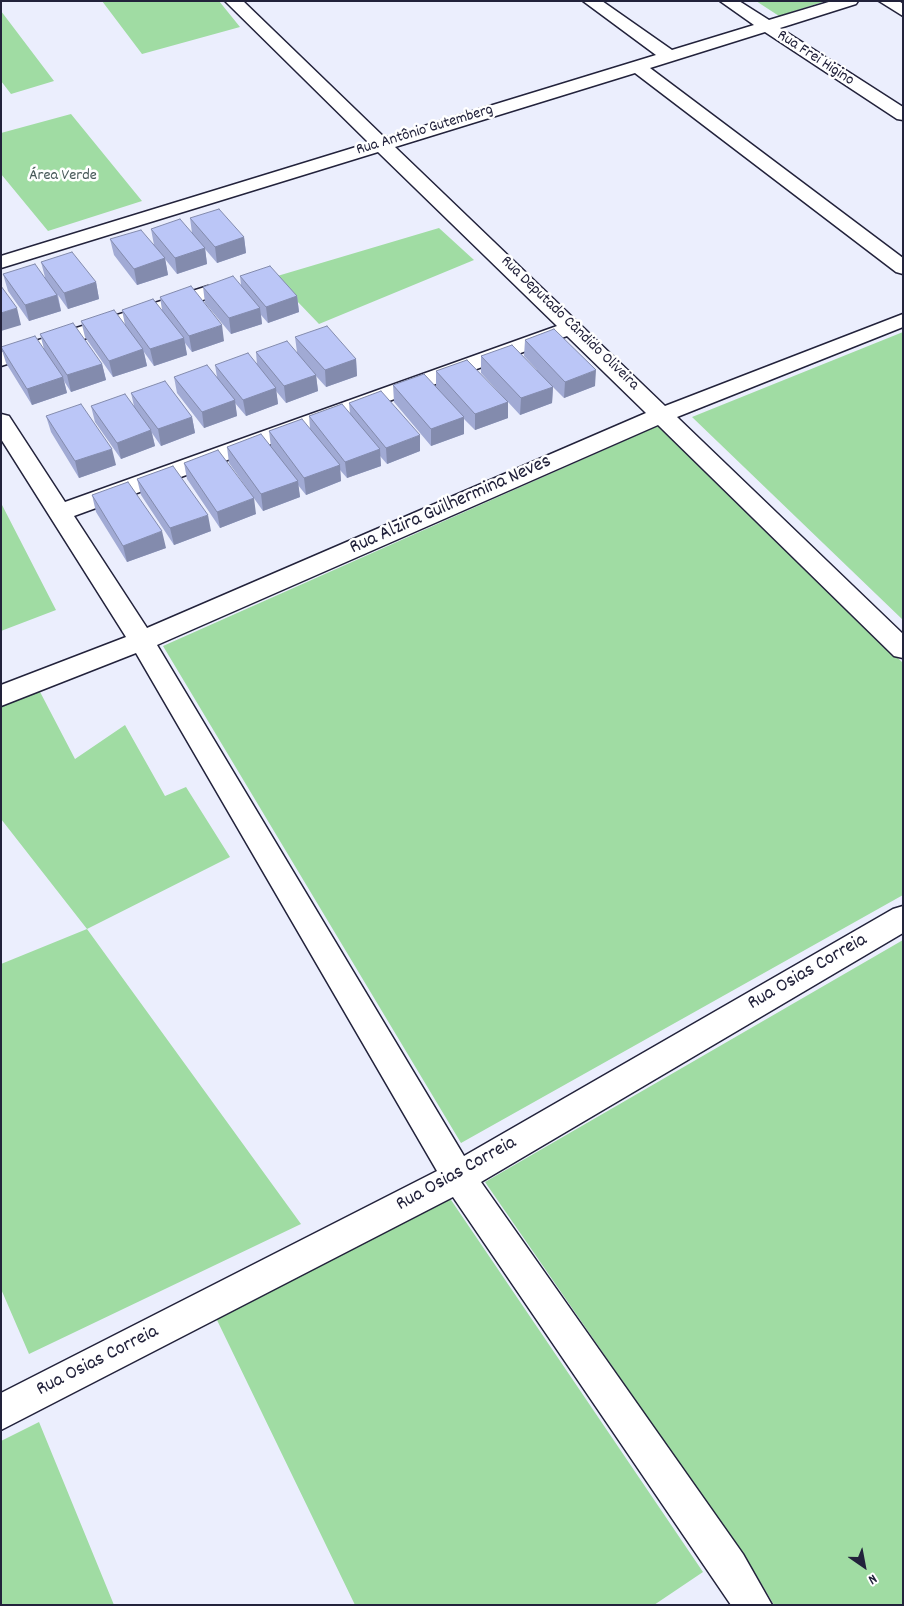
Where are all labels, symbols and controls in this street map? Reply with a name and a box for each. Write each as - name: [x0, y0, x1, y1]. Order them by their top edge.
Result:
- street label: Rua Frei Higino: [773, 27, 857, 91]
- street label: Rua Antônio Gutemberg: [354, 101, 496, 161]
- park label: Área Verde: [29, 167, 97, 187]
- street label: Rua Deputado Cândido Oliveira: [496, 253, 642, 395]
- street label: Rua Alzira Guilhermina Neves: [347, 451, 555, 561]
- street label: Rua Osias Correia: [744, 929, 872, 1017]
- street label: Rua Osias Correia: [393, 1132, 521, 1218]
- street label: Rua Osias Correia: [33, 1321, 163, 1403]
- north arrow: [839, 1541, 889, 1591]
- text: N: [864, 1568, 881, 1589]

